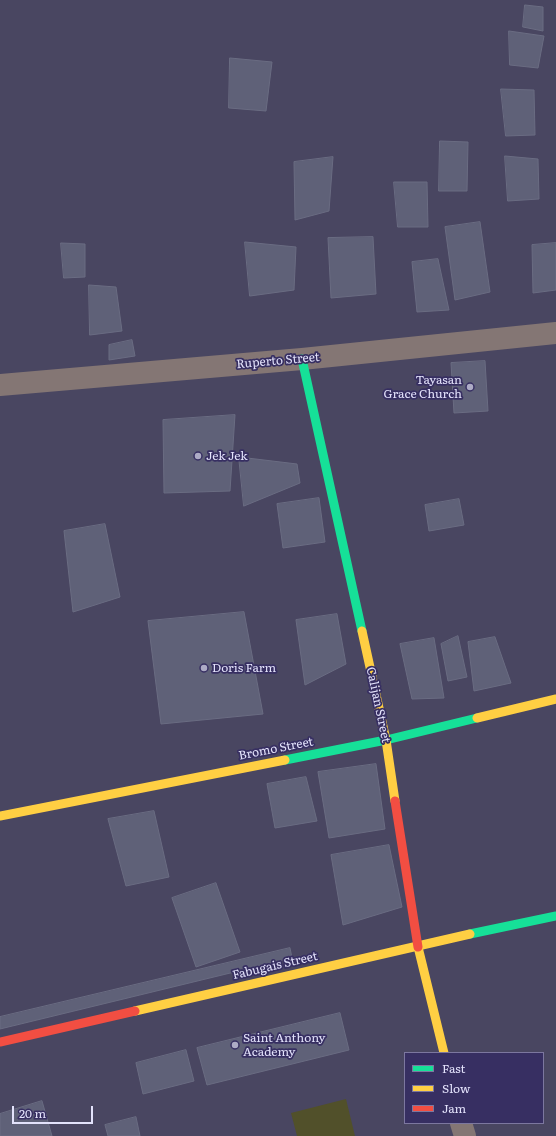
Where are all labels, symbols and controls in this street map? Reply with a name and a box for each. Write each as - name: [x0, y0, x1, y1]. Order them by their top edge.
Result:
- street label: Ruperto Street: [236, 350, 320, 372]
- place label: Tayasan Grace Church: [383, 373, 462, 401]
- marker: Tayasan Grace Church: [465, 382, 475, 392]
- place label: Jek Jek: [206, 449, 248, 463]
- marker: Jek Jek: [193, 451, 203, 461]
- place label: Doris Farm: [212, 661, 276, 675]
- marker: Doris Farm: [199, 663, 209, 673]
- street label: Calijan Street: [363, 666, 393, 744]
- street label: Bromo Street: [237, 735, 315, 763]
- street label: Fabugais Street: [231, 949, 319, 983]
- place label: Saint Anthony Academy: [243, 1031, 325, 1059]
- marker: Saint Anthony Academy: [230, 1040, 240, 1050]
- legend: [404, 1052, 544, 1124]
- text: Fast: [442, 1059, 465, 1077]
- text: Slow: [442, 1079, 470, 1097]
- scale bar: [14, 1098, 95, 1124]
- text: Jam: [442, 1099, 466, 1117]
- text: 20 m: [19, 1104, 46, 1122]

